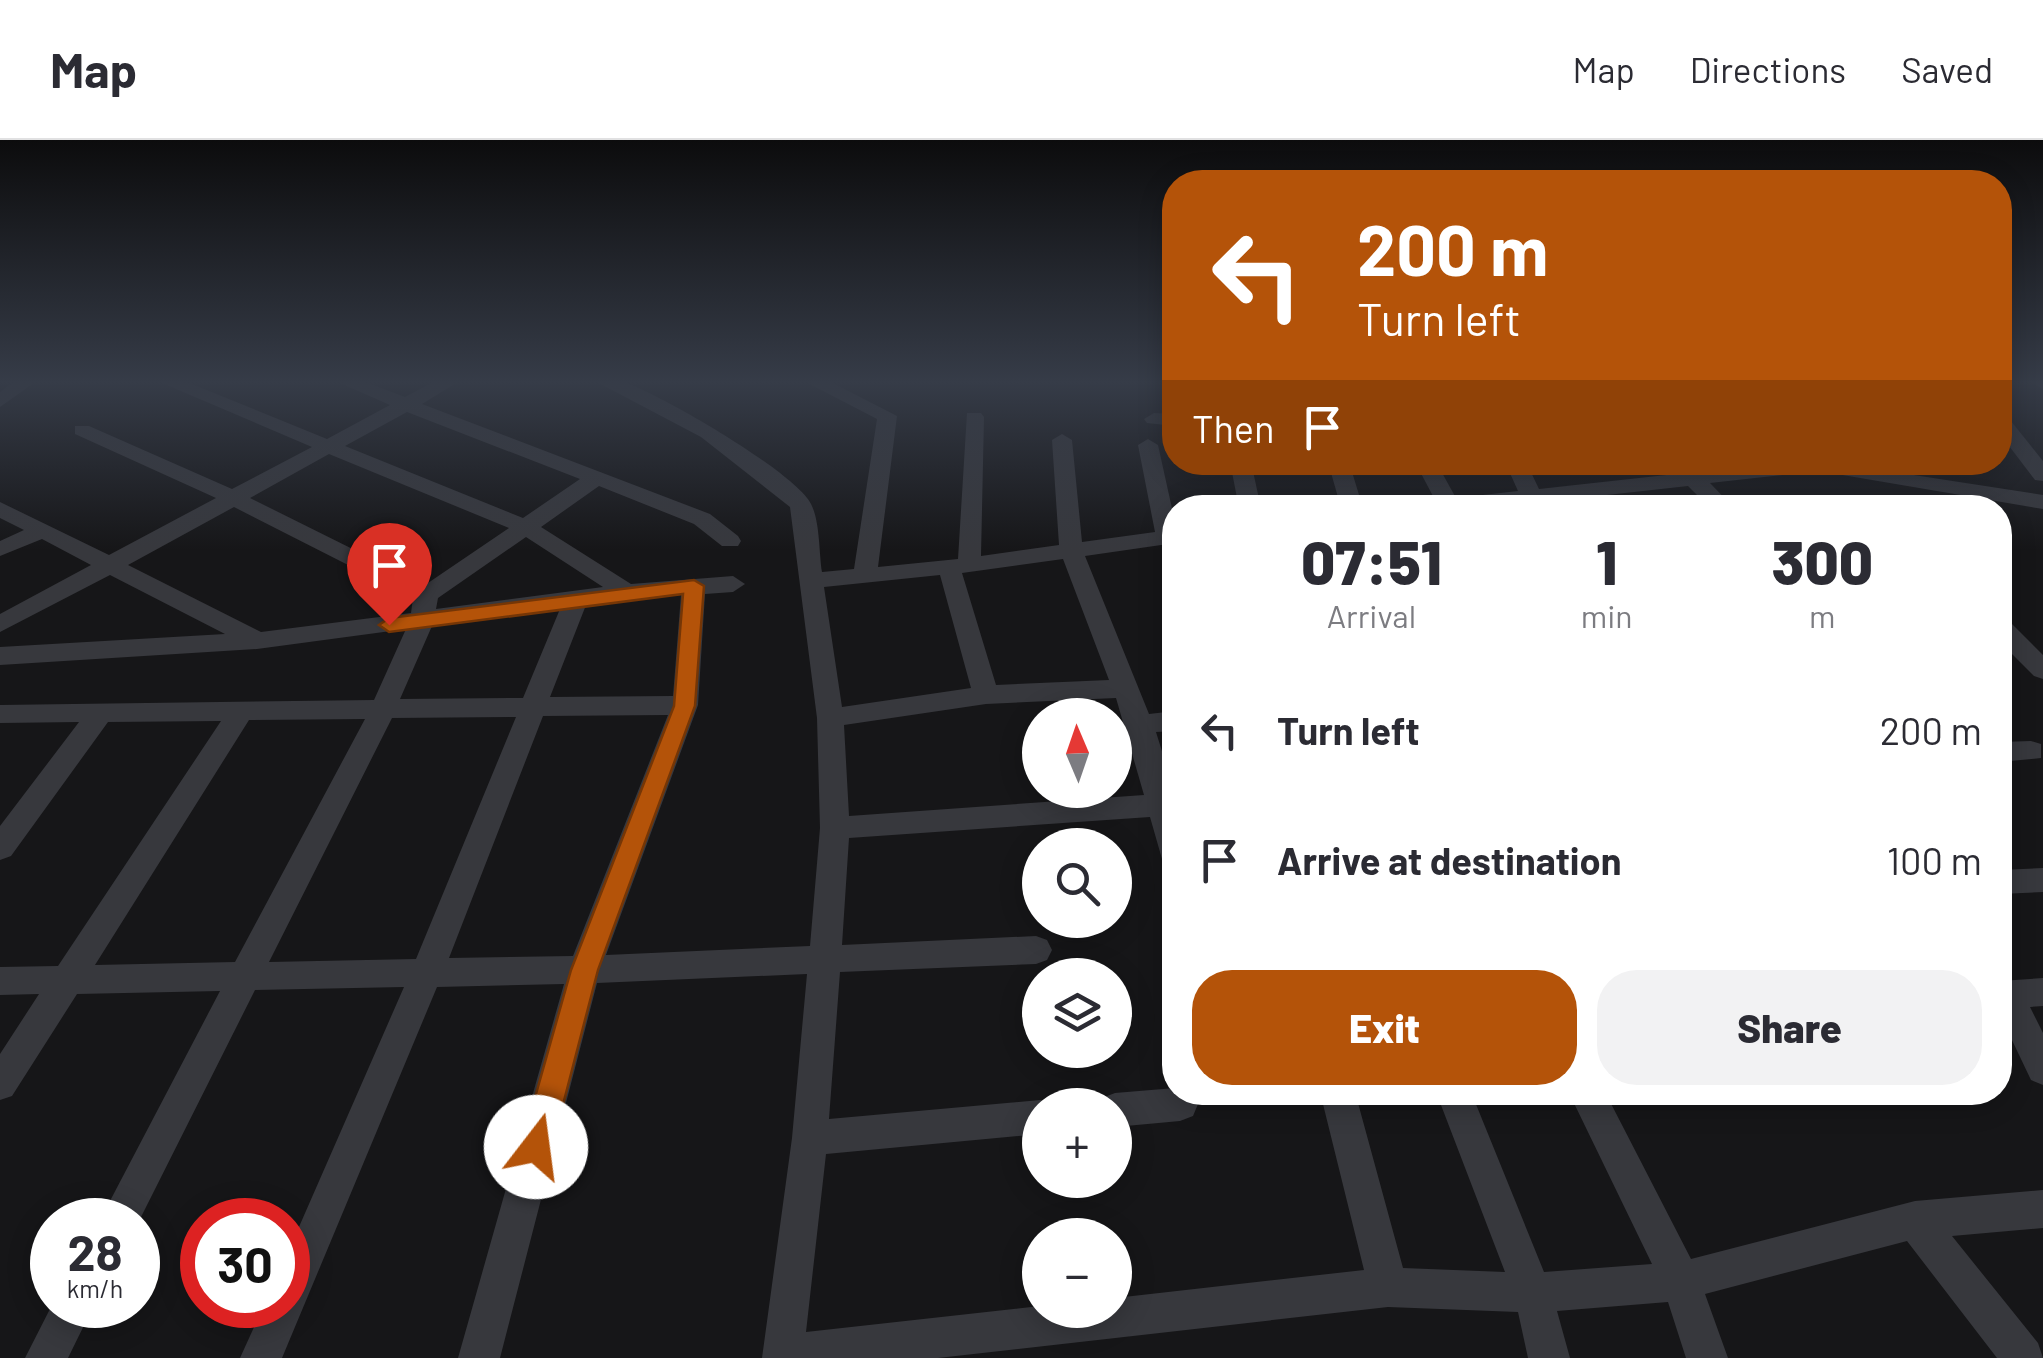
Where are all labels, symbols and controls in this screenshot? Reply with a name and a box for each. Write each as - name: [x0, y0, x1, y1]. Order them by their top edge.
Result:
- text: Map: [50, 40, 137, 98]
- text: Map: [1573, 48, 1635, 90]
- text: Directions: [1690, 48, 1846, 90]
- text: Saved: [1901, 48, 1993, 90]
- text: 200 m: [1357, 206, 1548, 290]
- icon: left: [1192, 210, 1322, 340]
- text: Turn left: [1357, 291, 1521, 345]
- icon: arrive: [1295, 400, 1350, 455]
- text: Then: [1192, 405, 1275, 451]
- pin: [347, 523, 432, 626]
- text: 07:51: [1301, 525, 1442, 597]
- text: 1: [1596, 525, 1617, 597]
- text: 300: [1772, 525, 1873, 597]
- icon: arrive: [362, 538, 417, 593]
- text: Arrival: [1327, 596, 1416, 634]
- text: min: [1581, 596, 1633, 634]
- text: m: [1809, 596, 1836, 634]
- north arrow: [1022, 698, 1132, 808]
- map controls: [1022, 698, 1132, 1328]
- icon: left: [1192, 703, 1247, 758]
- text: Turn left: [1277, 707, 1420, 753]
- text: 200 m: [1880, 707, 1982, 753]
- button: search: [1022, 828, 1132, 938]
- icon: arrive: [1192, 833, 1247, 888]
- text: Arrive at destination: [1277, 837, 1622, 883]
- text: 100 m: [1887, 837, 1982, 883]
- button: layers: [1022, 958, 1132, 1068]
- button: Exit: [1192, 970, 1577, 1085]
- button: Share: [1597, 970, 1982, 1085]
- button: +: [1022, 1088, 1132, 1198]
- position arrow: [484, 1095, 588, 1199]
- speed limit sign: 30: [180, 1198, 310, 1328]
- button: −: [1022, 1218, 1132, 1328]
- text: 28: [67, 1221, 123, 1281]
- text: km/h: [67, 1273, 123, 1303]

